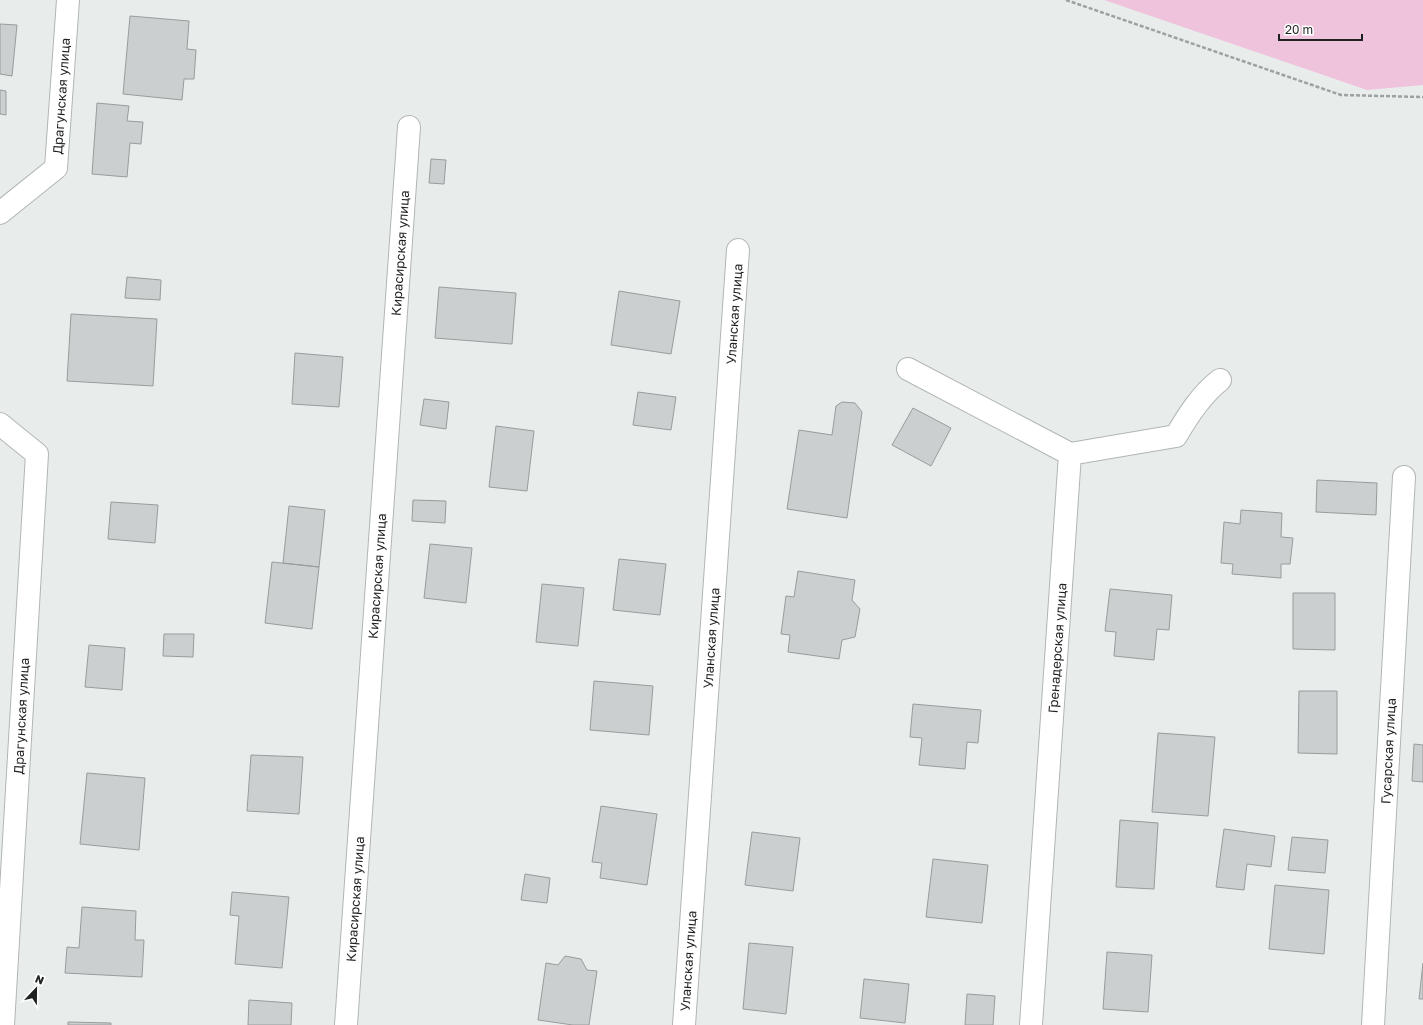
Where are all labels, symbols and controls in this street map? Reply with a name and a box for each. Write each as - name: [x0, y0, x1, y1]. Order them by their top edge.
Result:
- scale bar: [1279, 16, 1362, 42]
- text: 20 m: [1285, 22, 1313, 37]
- street label: Драгунская улица: [49, 37, 73, 155]
- street label: Кирасирская улица: [388, 190, 412, 316]
- street label: Уланская улица: [722, 263, 746, 365]
- street label: Кирасирская улица: [365, 513, 389, 639]
- street label: Гренадерская улица: [1044, 582, 1070, 714]
- street label: Уланская улица: [699, 587, 723, 689]
- street label: Драгунская улица: [10, 657, 32, 775]
- street label: Гусарская улица: [1377, 698, 1399, 804]
- street label: Кирасирская улица: [343, 836, 367, 962]
- street label: Уланская улица: [676, 910, 700, 1012]
- north arrow: [16, 969, 56, 1009]
- text: N: [34, 972, 46, 987]

